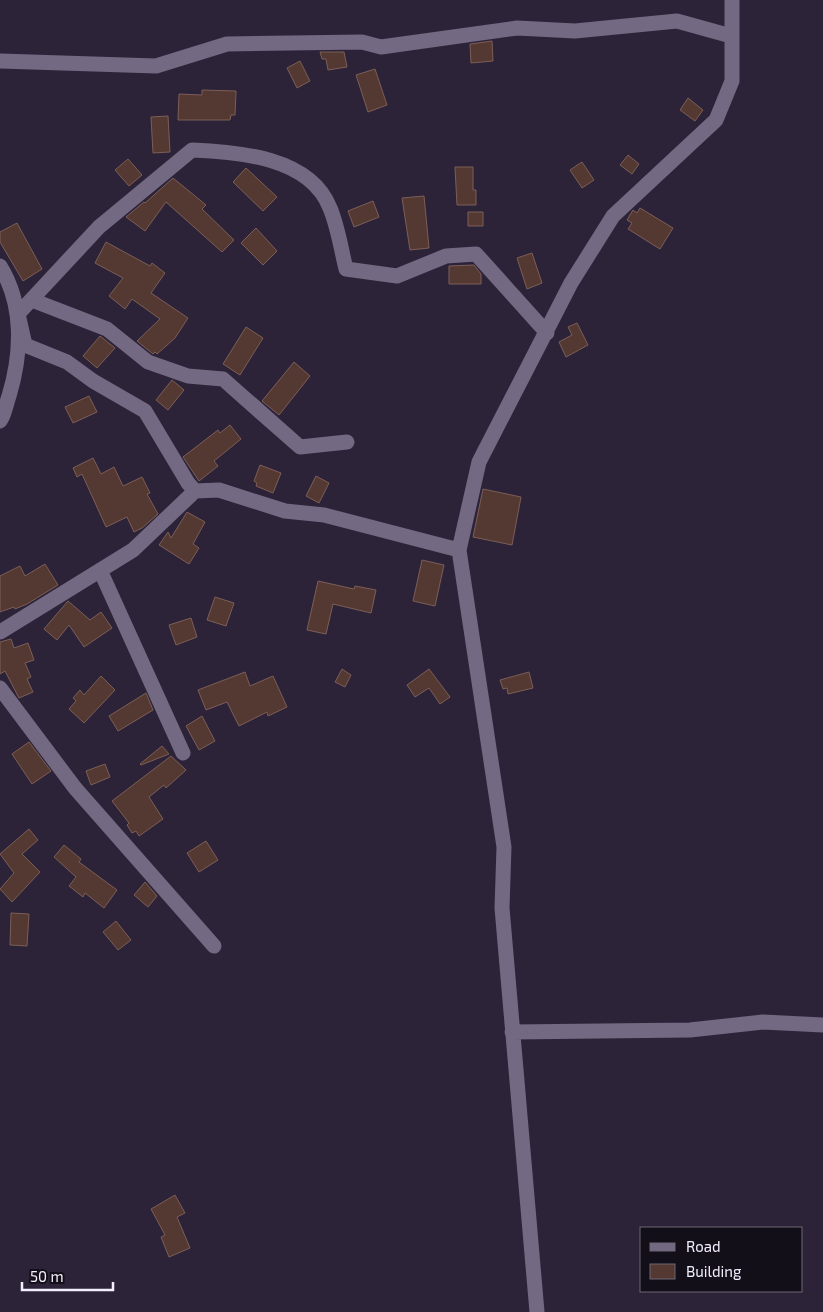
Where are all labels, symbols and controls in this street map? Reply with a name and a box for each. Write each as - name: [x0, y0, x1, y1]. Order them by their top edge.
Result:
- legend: [640, 1227, 803, 1292]
- text: Road: [686, 1237, 721, 1255]
- scale bar: [22, 1260, 114, 1292]
- text: Building: [686, 1262, 742, 1280]
- text: 50 m: [30, 1267, 64, 1285]

